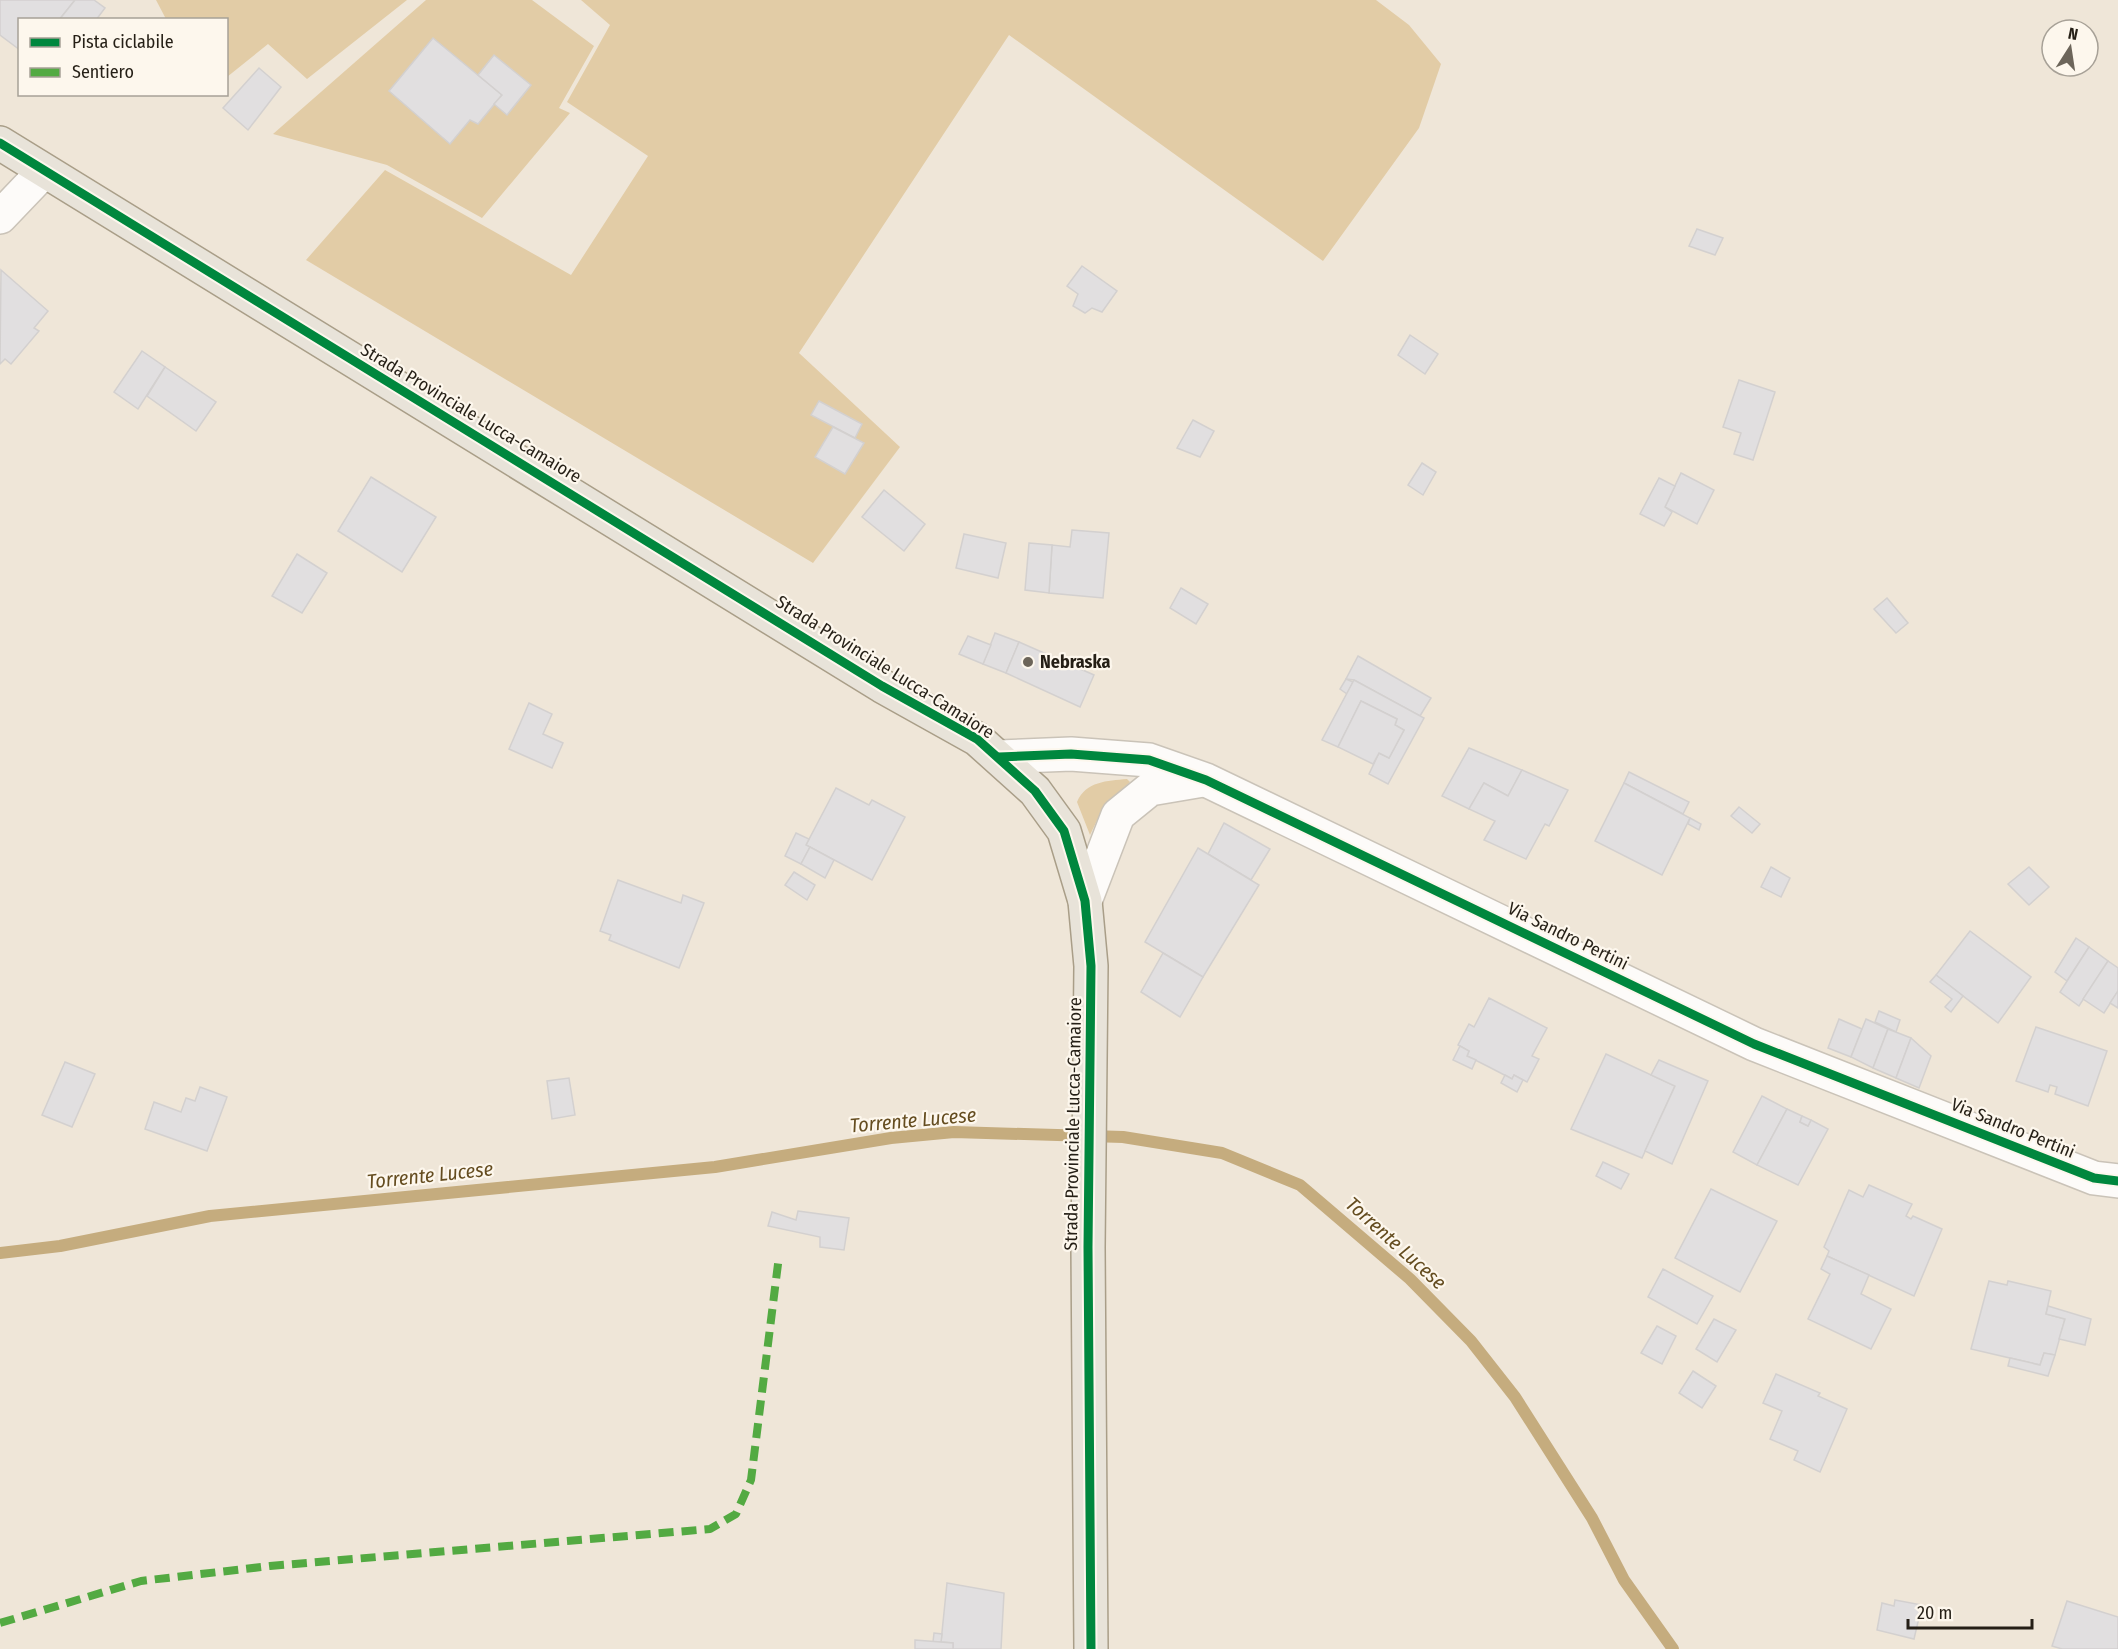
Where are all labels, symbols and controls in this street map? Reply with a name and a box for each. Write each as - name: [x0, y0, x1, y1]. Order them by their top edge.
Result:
- legend: [18, 18, 228, 96]
- north arrow: [2040, 18, 2100, 78]
- text: N: [2066, 24, 2080, 44]
- text: Pista ciclabile: [72, 31, 174, 53]
- text: Sentiero: [72, 61, 134, 83]
- street label: Strada Provinciale Lucca-Camaiore: [357, 338, 585, 488]
- street label: Strada Provinciale Lucca-Camaiore: [772, 591, 998, 744]
- place label: Nebraska: [1040, 651, 1110, 673]
- marker: Nebraska: [1021, 655, 1035, 669]
- street label: Via Sandro Pertini: [1504, 897, 1632, 975]
- street label: Strada Provinciale Lucca-Camaiore: [1060, 997, 1086, 1251]
- street label: Via Sandro Pertini: [1948, 1093, 2078, 1163]
- water label: Torrente Lucese: [849, 1102, 978, 1137]
- water label: Torrente Lucese: [366, 1156, 495, 1194]
- water label: Torrente Lucese: [1341, 1192, 1451, 1295]
- scale bar: [1908, 1592, 2032, 1630]
- text: 20 m: [1917, 1602, 1952, 1624]

